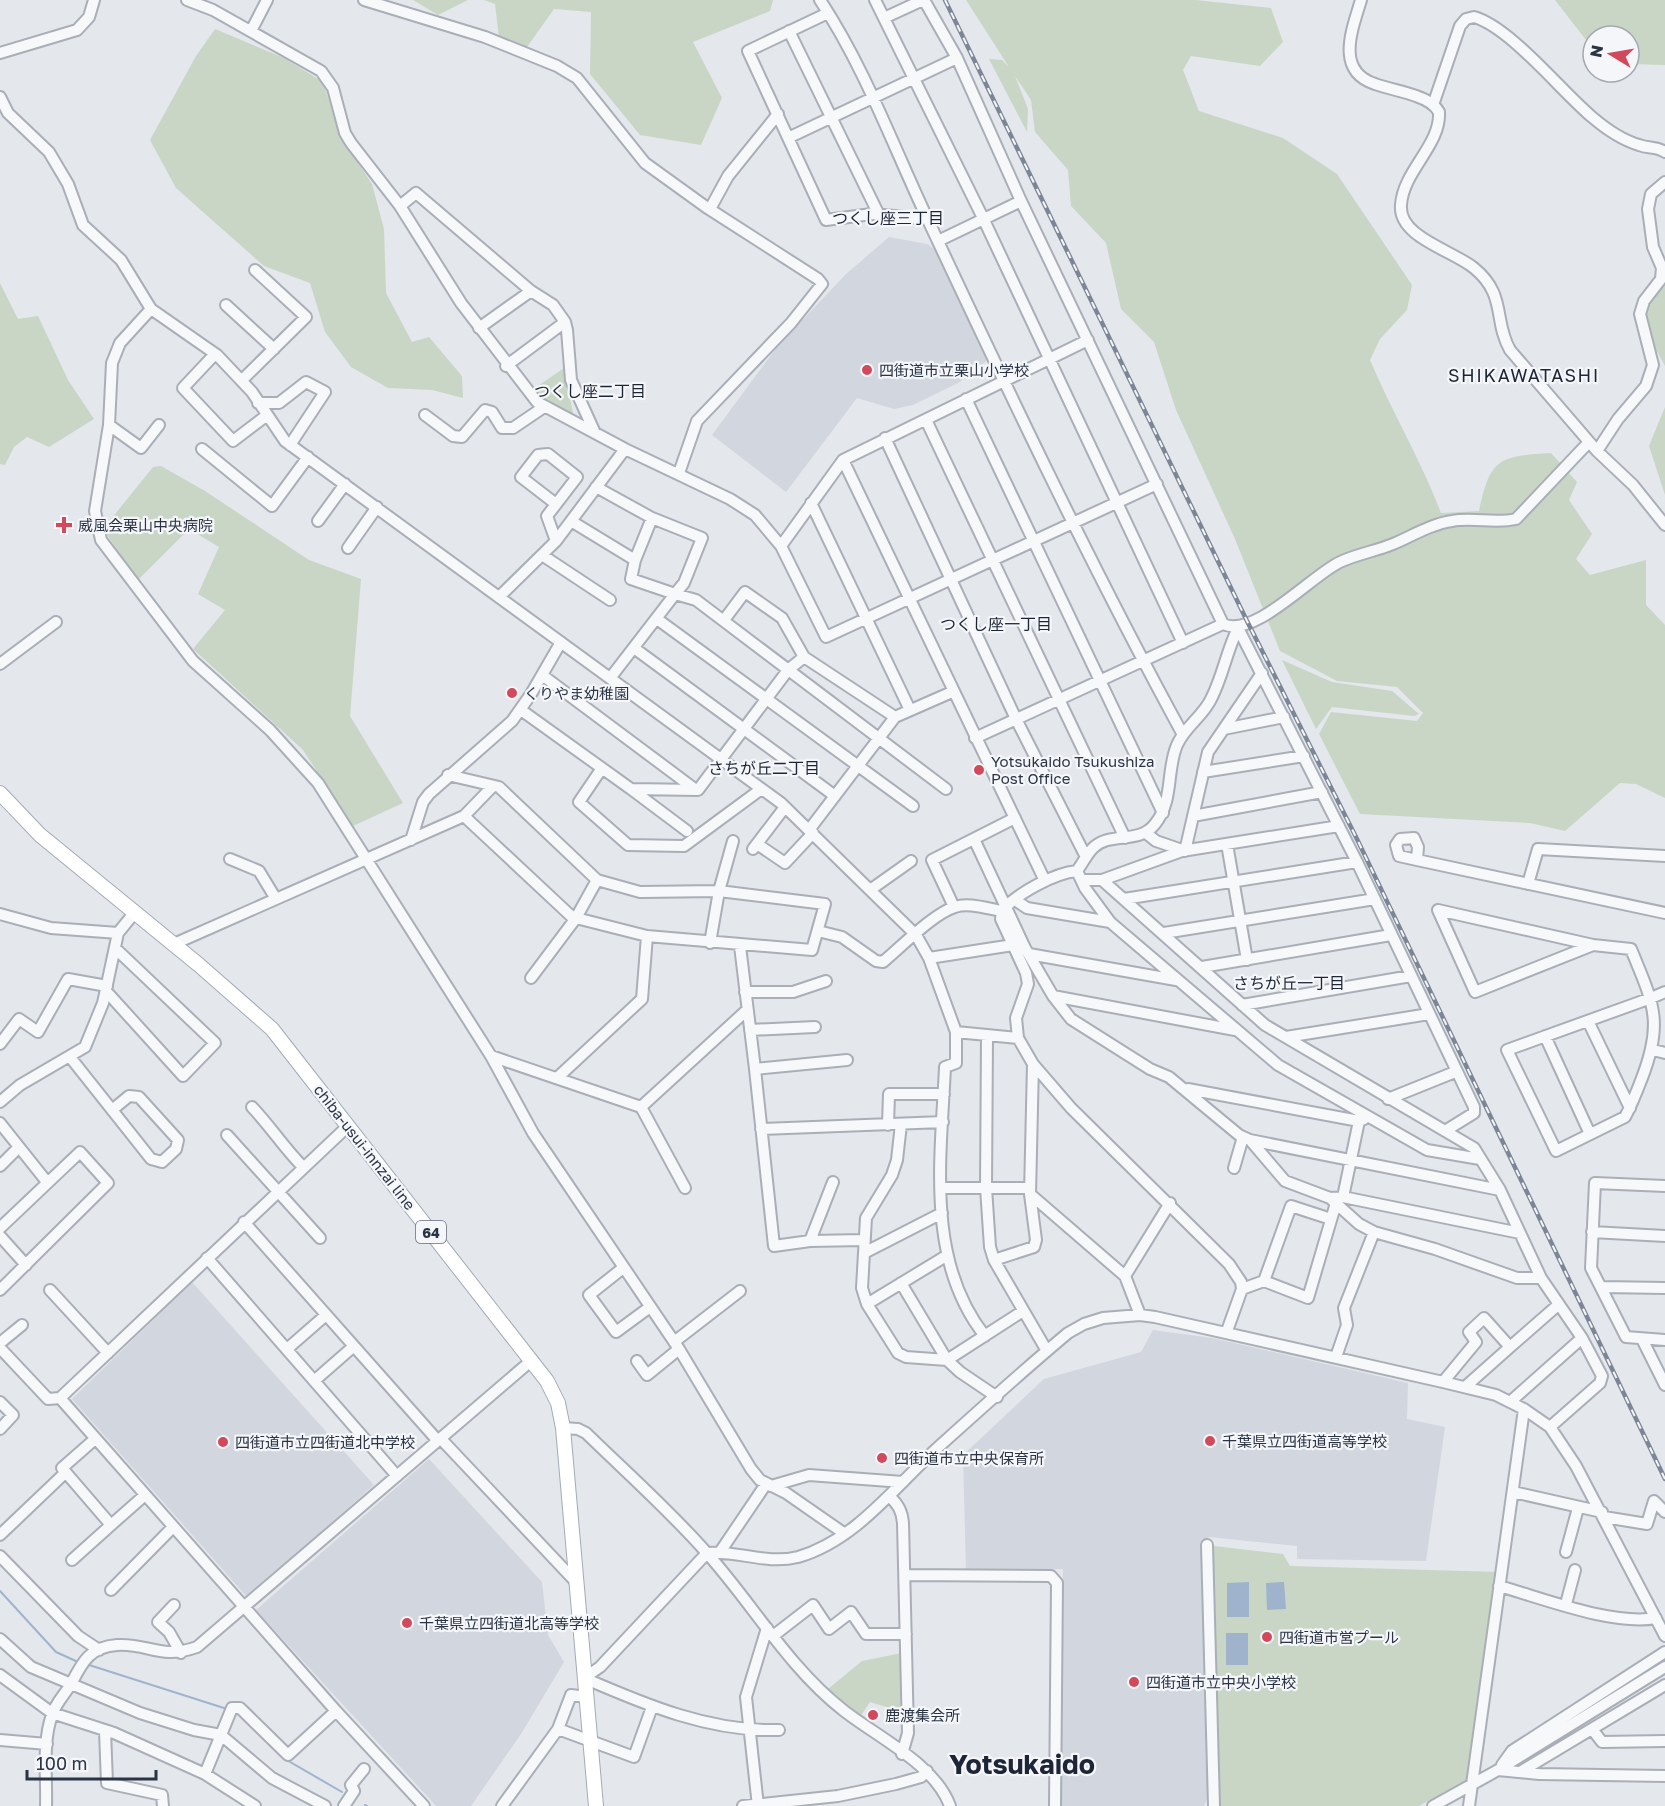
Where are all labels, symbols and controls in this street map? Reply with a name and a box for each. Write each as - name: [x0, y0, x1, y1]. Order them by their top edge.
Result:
- north arrow: [1581, 24, 1641, 84]
- text: N: [1585, 43, 1607, 59]
- district label: つくし座三丁目: [832, 208, 944, 228]
- place label: 四街道市立栗山小学校: [879, 361, 1029, 379]
- marker: 四街道市立栗山小学校: [860, 363, 874, 377]
- district label: SHIKAWATASHI: [1448, 364, 1600, 386]
- district label: つくし座二丁目: [534, 381, 646, 401]
- marker: 威風会栗山中央病院: [55, 516, 73, 534]
- place label: 威風会栗山中央病院: [78, 516, 213, 534]
- district label: つくし座一丁目: [940, 614, 1052, 634]
- place label: くりやま幼稚園: [524, 684, 629, 702]
- marker: くりやま幼稚園: [505, 686, 519, 700]
- place label: Yotsukaido Tsukushiza Post Office: [991, 752, 1155, 787]
- district label: さちが丘二丁目: [708, 758, 820, 778]
- marker: Yotsukaido Tsukushiza Post Office: [972, 763, 986, 777]
- district label: さちが丘一丁目: [1233, 973, 1345, 993]
- street label: chiba-usui-innzai line: [311, 1081, 420, 1213]
- road number: 64: [416, 1221, 446, 1243]
- place label: 千葉県立四街道高等学校: [1222, 1432, 1387, 1450]
- place label: 四街道市立四街道北中学校: [235, 1433, 415, 1451]
- marker: 千葉県立四街道高等学校: [1203, 1434, 1217, 1448]
- marker: 四街道市立四街道北中学校: [216, 1435, 230, 1449]
- place label: 四街道市立中央保育所: [894, 1449, 1044, 1467]
- marker: 四街道市立中央保育所: [875, 1451, 889, 1465]
- place label: 千葉県立四街道北高等学校: [419, 1614, 599, 1632]
- marker: 千葉県立四街道北高等学校: [400, 1616, 414, 1630]
- place label: 四街道市営プール: [1279, 1628, 1399, 1646]
- marker: 四街道市営プール: [1260, 1630, 1274, 1644]
- place label: 四街道市立中央小学校: [1146, 1673, 1296, 1691]
- marker: 四街道市立中央小学校: [1127, 1675, 1141, 1689]
- place label: 鹿渡集会所: [885, 1706, 960, 1724]
- marker: 鹿渡集会所: [866, 1708, 880, 1722]
- scale bar: [27, 1743, 156, 1781]
- district label: Yotsukaido: [949, 1748, 1095, 1780]
- text: 100 m: [36, 1752, 87, 1774]

